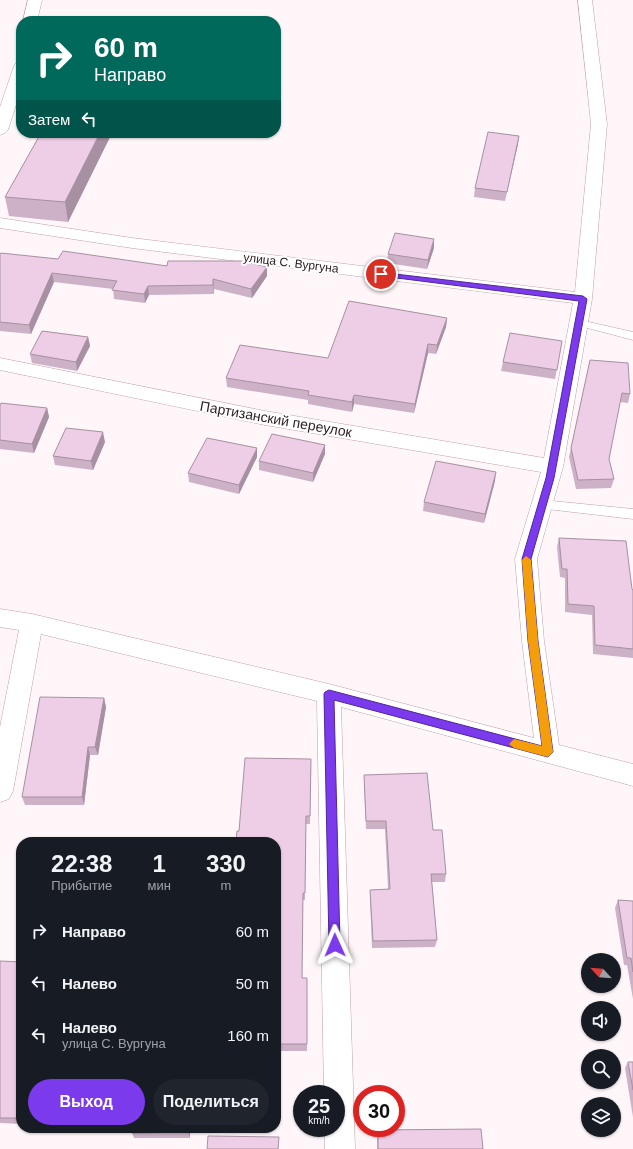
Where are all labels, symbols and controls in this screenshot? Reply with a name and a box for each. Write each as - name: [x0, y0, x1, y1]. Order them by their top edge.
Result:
- icon: right: [28, 32, 80, 84]
- text: 60 m: [94, 32, 158, 63]
- text: Направо: [94, 65, 166, 85]
- icon: left: [78, 108, 100, 130]
- text: Затем: [28, 111, 70, 128]
- street label: улица С. Вургуна: [243, 250, 340, 276]
- pin: [364, 257, 398, 291]
- icon: arrive: [370, 263, 392, 285]
- street label: Партизанский переулок: [199, 398, 354, 440]
- text: 22:38: [51, 850, 112, 877]
- text: 1: [152, 850, 166, 877]
- text: 330: [206, 850, 246, 877]
- text: Прибытие: [51, 878, 112, 893]
- text: мин: [147, 878, 171, 893]
- text: m: [220, 878, 231, 893]
- icon: right: [28, 920, 50, 942]
- text: Направо: [62, 923, 126, 940]
- text: 60 m: [236, 923, 269, 940]
- position arrow: [314, 924, 356, 966]
- north arrow: [581, 953, 621, 993]
- map controls: [581, 953, 621, 1137]
- icon: left: [28, 972, 50, 994]
- text: Налево: [62, 975, 117, 992]
- text: 50 m: [236, 975, 269, 992]
- button: sound: [581, 1001, 621, 1041]
- text: Налево: [62, 1019, 117, 1036]
- icon: left: [28, 1024, 50, 1046]
- text: 160 m: [227, 1027, 269, 1044]
- text: улица С. Вургуна: [62, 1036, 166, 1051]
- button: search: [581, 1049, 621, 1089]
- button: Выход: [28, 1079, 145, 1125]
- button: Поделиться: [153, 1079, 269, 1125]
- speed limit sign: 30: [353, 1085, 405, 1137]
- text: 25: [308, 1095, 330, 1117]
- button: layers: [581, 1097, 621, 1137]
- text: km/h: [308, 1115, 330, 1126]

